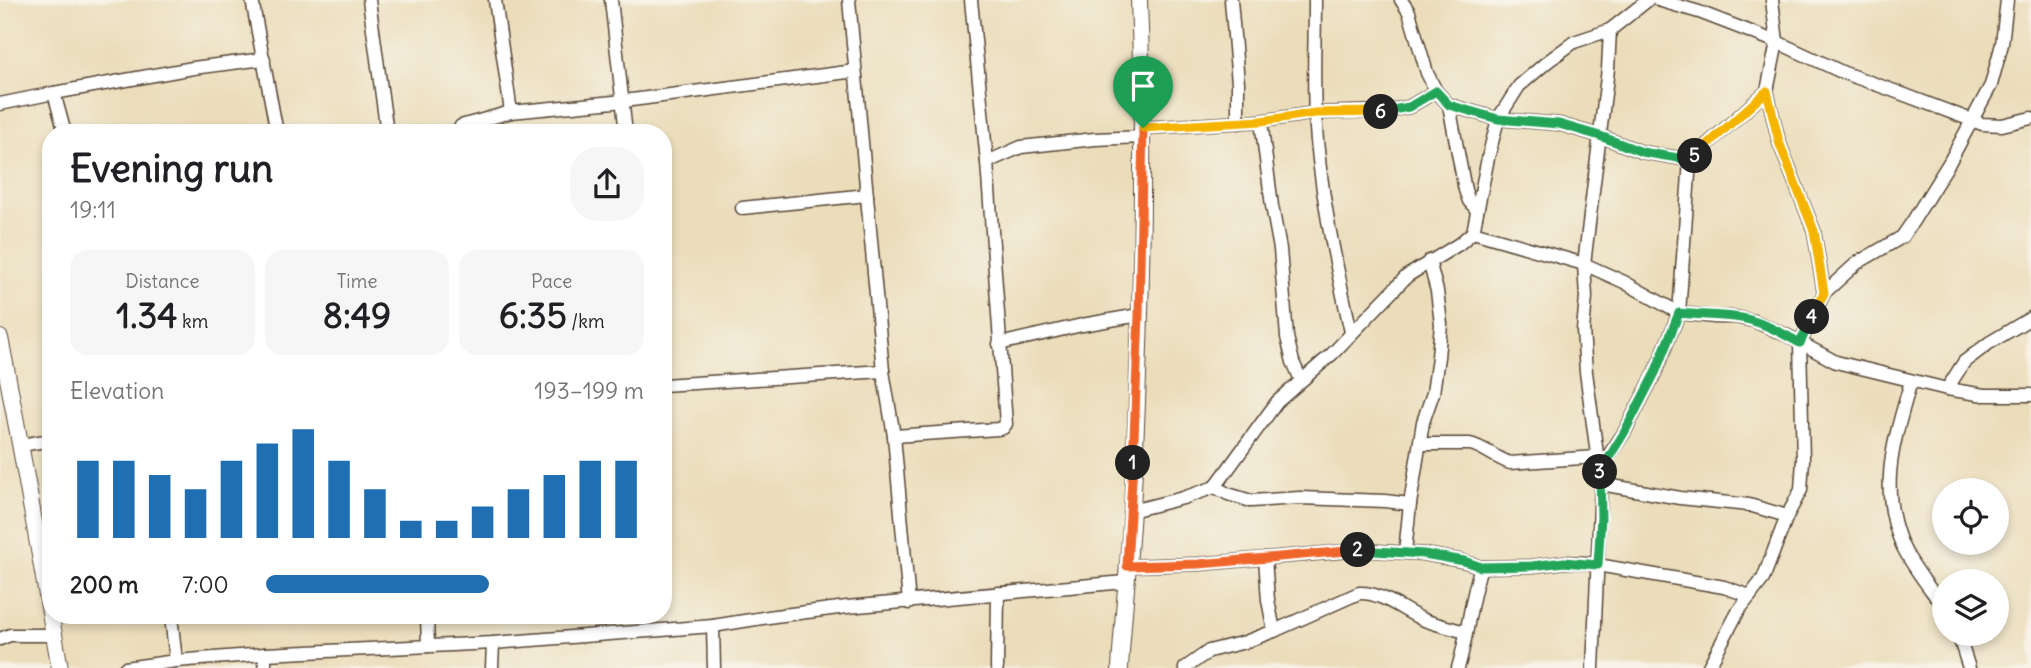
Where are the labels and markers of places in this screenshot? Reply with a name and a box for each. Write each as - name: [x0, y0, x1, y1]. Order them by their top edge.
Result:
- pin: [1113, 56, 1173, 128]
- pin: 6: [1364, 94, 1398, 130]
- pin: 5: [1678, 138, 1712, 174]
- pin: 4: [1794, 300, 1829, 334]
- pin: 1: [1116, 446, 1150, 480]
- pin: 3: [1582, 454, 1618, 490]
- pin: 2: [1340, 532, 1376, 568]

